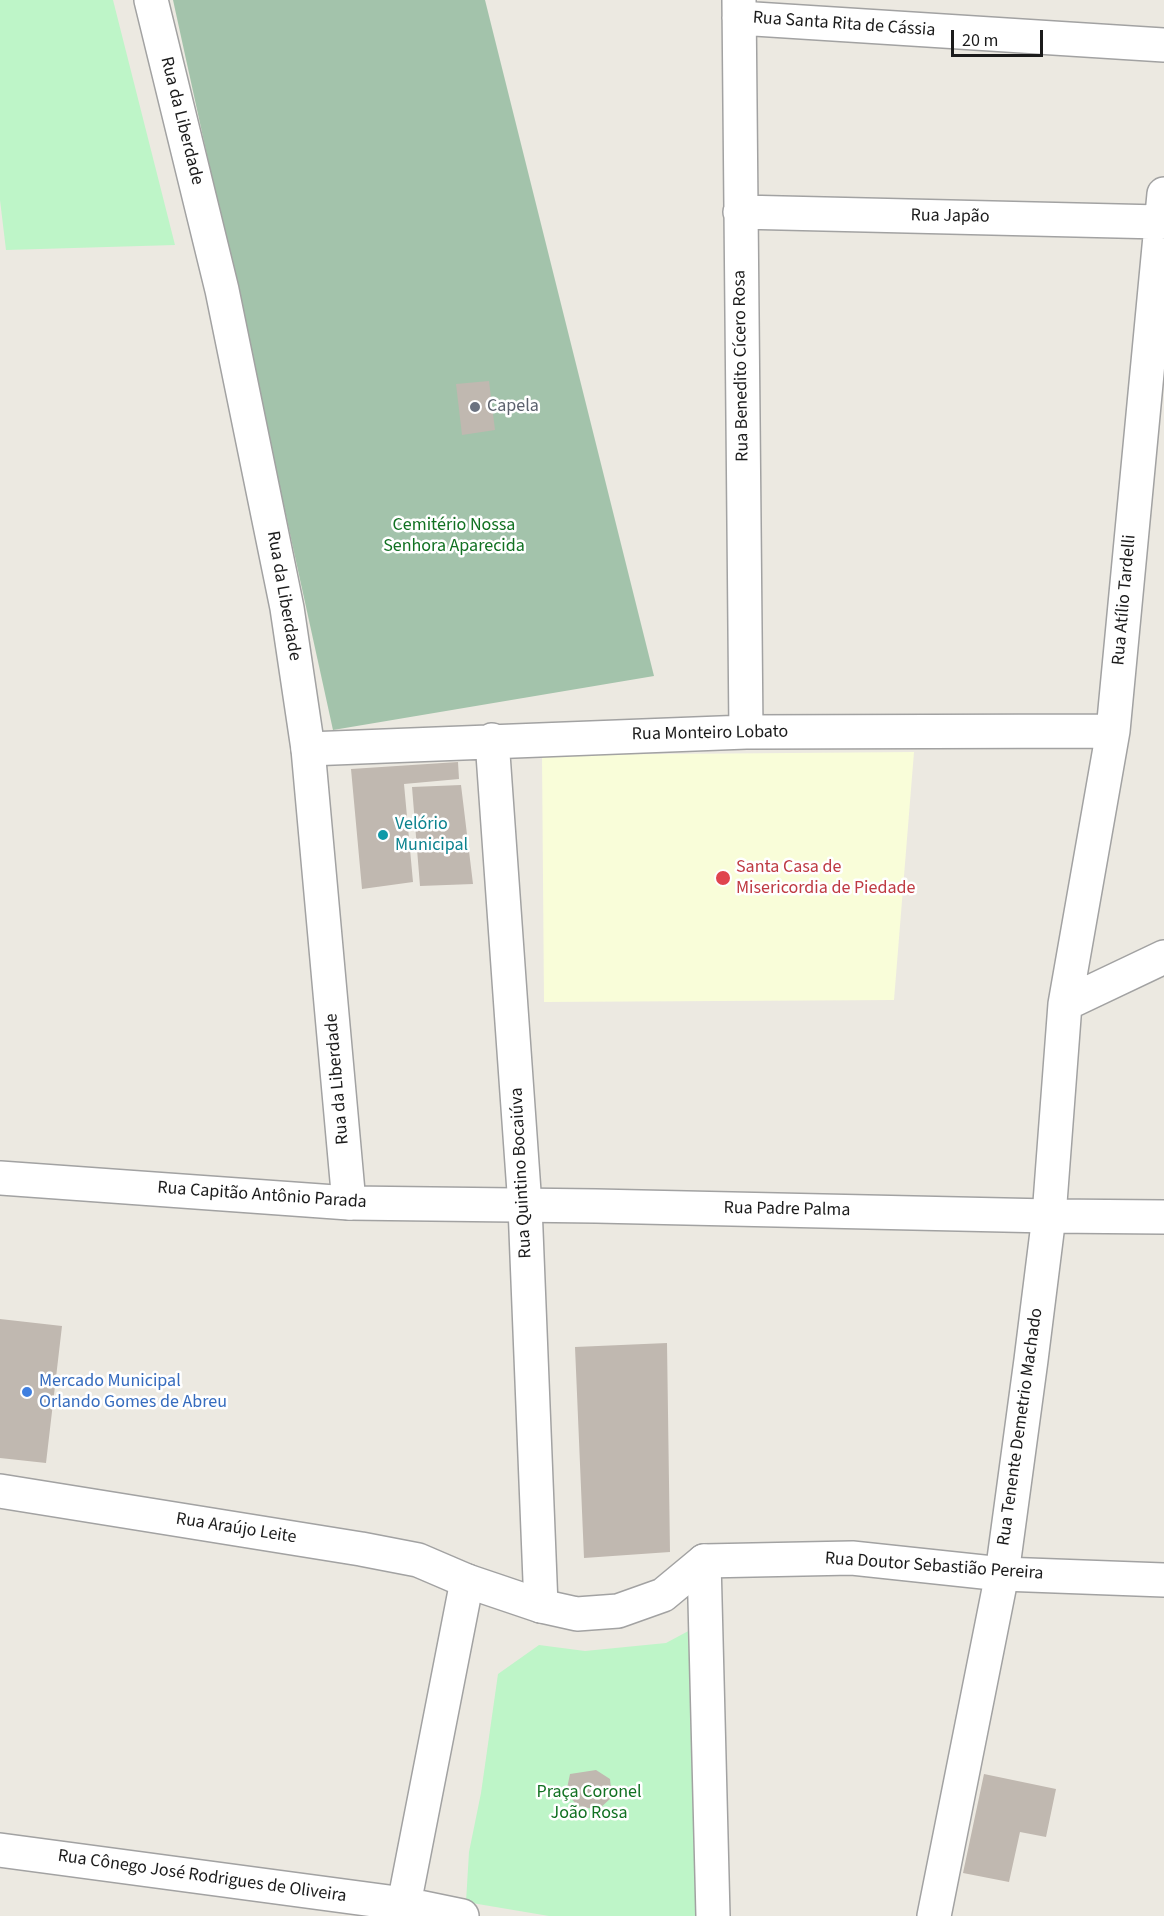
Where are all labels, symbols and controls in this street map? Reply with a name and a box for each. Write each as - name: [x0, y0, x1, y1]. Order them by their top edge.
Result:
- street label: Rua Santa Rita de Cássia: [752, 8, 936, 42]
- scale bar: [954, 18, 1046, 56]
- text: 20 m: [962, 28, 998, 53]
- street label: Rua da Liberdade: [155, 55, 207, 187]
- street label: Rua Japão: [910, 206, 990, 228]
- street label: Rua Benedito Cícero Rosa: [730, 270, 754, 462]
- place label: Capela: [487, 396, 539, 418]
- marker: Capela: [468, 400, 482, 414]
- park label: Cemitério Nossa Senhora Aparecida: [383, 515, 525, 558]
- street label: Rua da Liberdade: [261, 529, 305, 663]
- street label: Rua Atílio Tardelli: [1109, 534, 1141, 666]
- street label: Rua Monteiro Lobato: [632, 722, 788, 746]
- place label: Velório Municipal: [395, 814, 468, 856]
- marker: Velório Municipal: [376, 828, 390, 842]
- place label: Santa Casa de Misericordia de Piedade: [736, 857, 915, 900]
- marker: Santa Casa de Misericordia de Piedade: [714, 869, 732, 887]
- street label: Rua da Liberdade: [322, 1013, 354, 1145]
- street label: Rua Quintino Bocaiúva: [507, 1087, 537, 1259]
- street label: Rua Capitão Antônio Parada: [157, 1178, 367, 1214]
- street label: Rua Padre Palma: [723, 1198, 851, 1222]
- street label: Rua Tenente Demetrio Machado: [994, 1307, 1048, 1547]
- place label: Mercado Municipal Orlando Gomes de Abreu: [39, 1371, 227, 1414]
- marker: Mercado Municipal Orlando Gomes de Abreu: [20, 1385, 34, 1399]
- street label: Rua Araújo Leite: [174, 1509, 298, 1549]
- street label: Rua Doutor Sebastião Pereira: [824, 1549, 1044, 1585]
- park label: Praça Coronel João Rosa: [537, 1782, 641, 1824]
- street label: Rua Cônego José Rodrigues de Oliveira: [56, 1846, 348, 1908]

